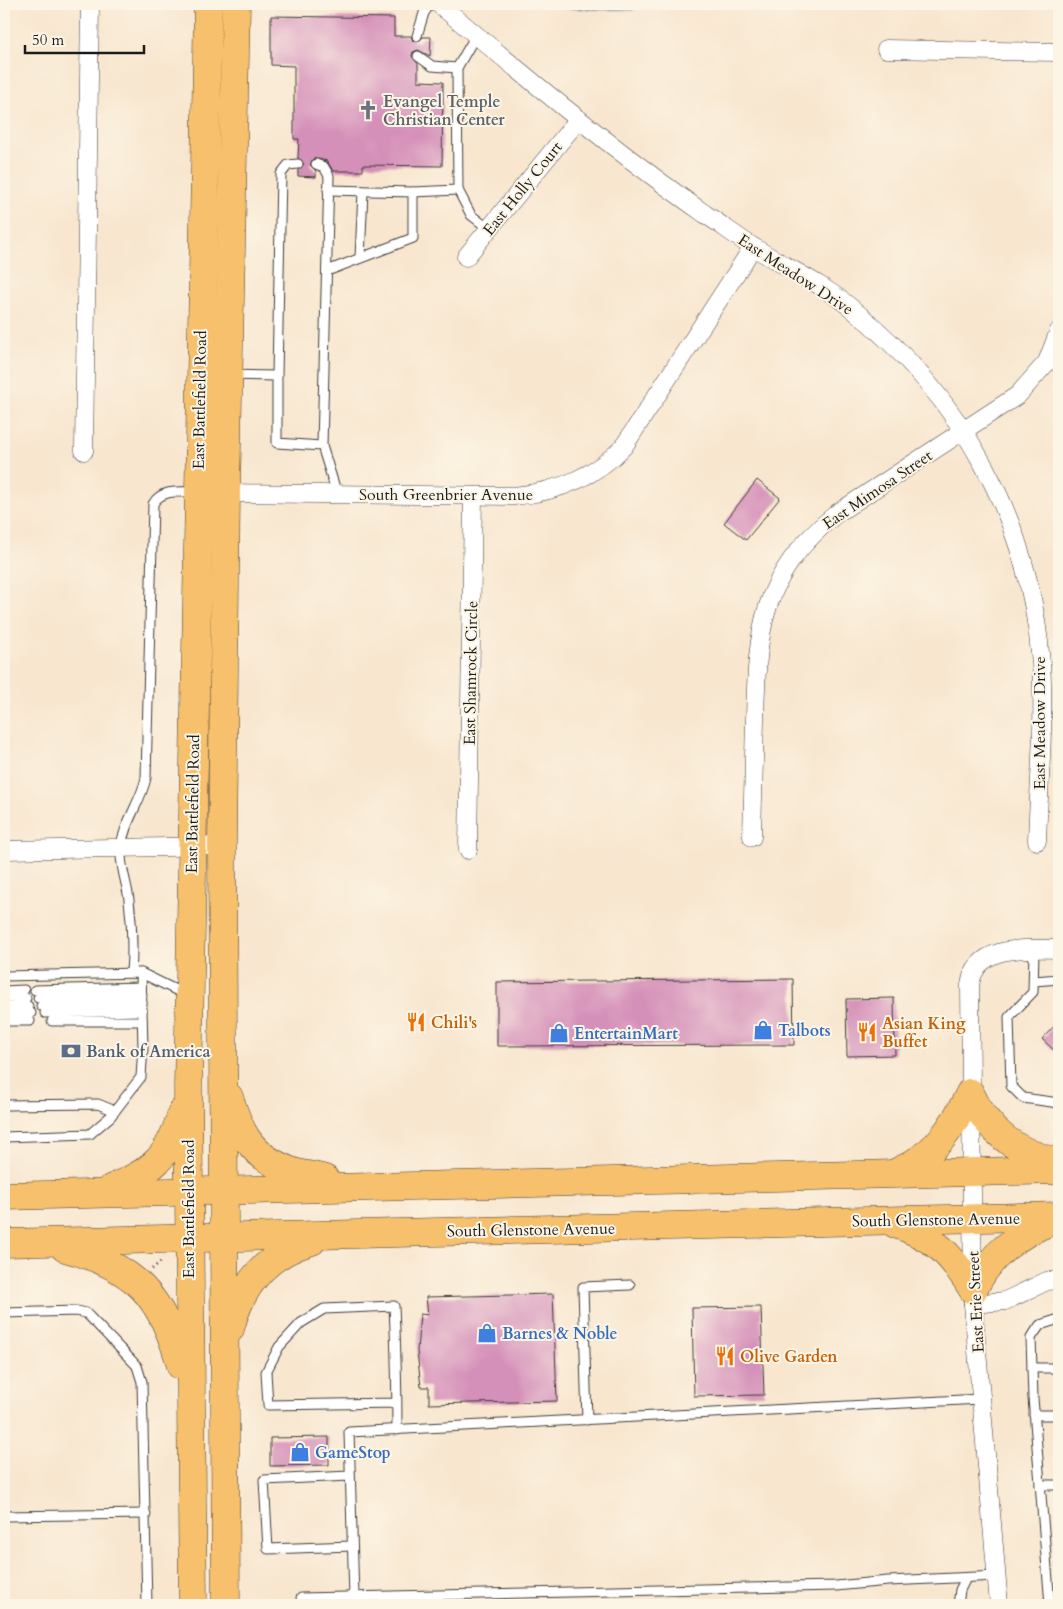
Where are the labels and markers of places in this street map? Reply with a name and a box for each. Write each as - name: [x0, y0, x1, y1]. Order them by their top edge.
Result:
- place label: Evangel Temple Christian Center: [383, 91, 505, 131]
- church icon: Evangel Temple Christian Center: [357, 99, 379, 121]
- restaurant icon: Chili's: [405, 1011, 427, 1033]
- place label: Chili's: [431, 1012, 477, 1034]
- place label: Asian King Buffet: [882, 1013, 966, 1053]
- shop icon: Talbots: [752, 1019, 774, 1041]
- place label: Talbots: [778, 1020, 831, 1042]
- restaurant icon: Asian King Buffet: [856, 1021, 878, 1043]
- shop icon: EntertainMart: [548, 1022, 570, 1044]
- place label: EntertainMart: [574, 1023, 678, 1045]
- bank icon: Bank of America: [60, 1040, 82, 1062]
- place label: Bank of America: [86, 1041, 210, 1063]
- shop icon: Barnes & Noble: [476, 1322, 498, 1344]
- place label: Barnes & Noble: [502, 1323, 618, 1345]
- restaurant icon: Olive Garden: [714, 1345, 736, 1367]
- place label: Olive Garden: [740, 1346, 838, 1368]
- shop icon: GameStop: [289, 1441, 311, 1463]
- place label: GameStop: [315, 1442, 391, 1464]

